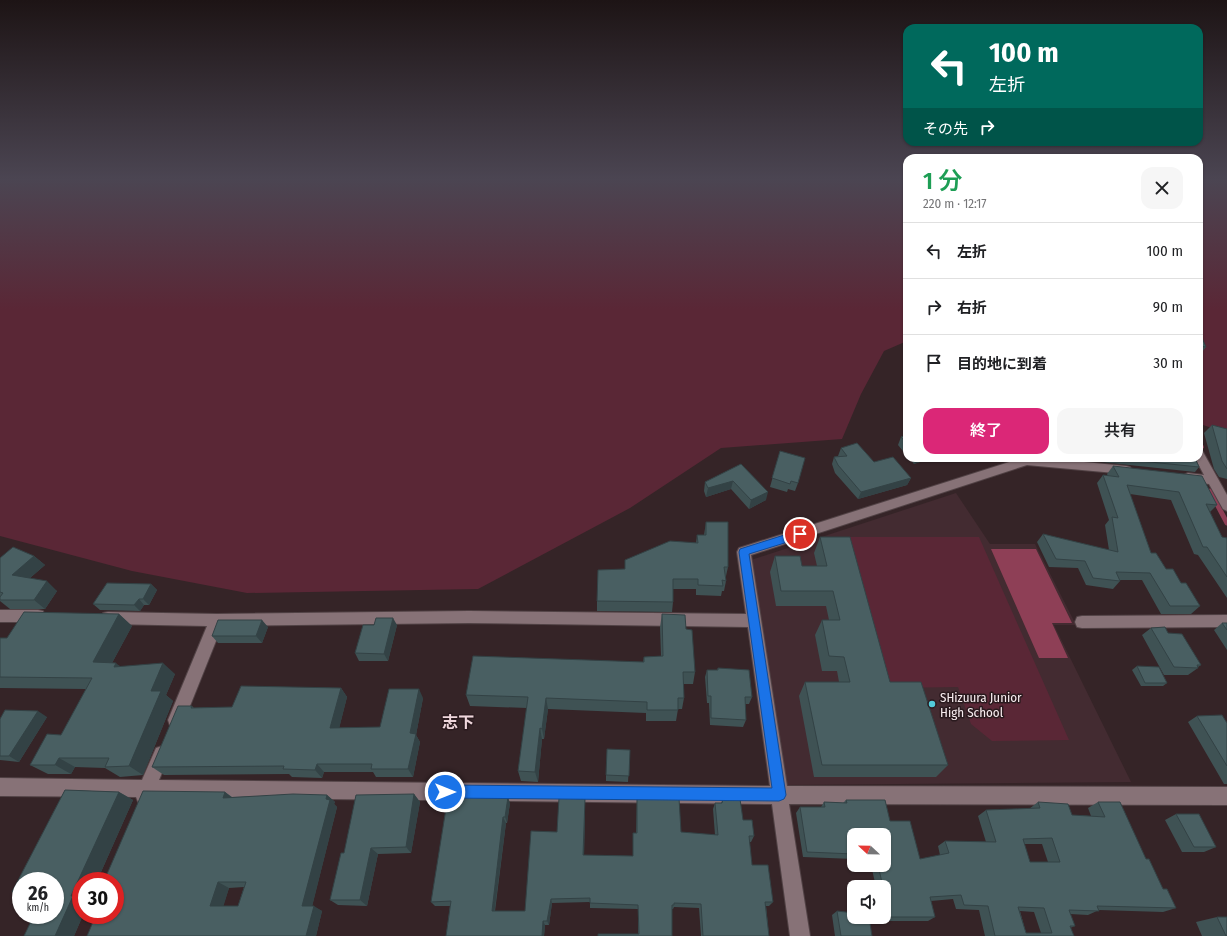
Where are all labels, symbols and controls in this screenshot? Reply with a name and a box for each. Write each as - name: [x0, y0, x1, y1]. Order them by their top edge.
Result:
- text: 100 m: [989, 36, 1059, 69]
- icon: left: [923, 40, 975, 92]
- text: 左折: [989, 74, 1025, 96]
- icon: right: [976, 116, 998, 138]
- text: その先: [923, 120, 968, 138]
- text: 1 分: [923, 167, 962, 195]
- button: close: [1141, 167, 1183, 209]
- text: 220 m · 12:17: [923, 196, 987, 211]
- icon: left: [923, 240, 945, 262]
- text: 100 m: [1146, 242, 1183, 260]
- text: 左折: [957, 243, 987, 261]
- icon: right: [923, 296, 945, 318]
- text: 90 m: [1153, 298, 1183, 316]
- text: 右折: [957, 299, 987, 317]
- icon: arrive: [923, 352, 945, 374]
- text: 30 m: [1153, 354, 1183, 372]
- text: 目的地に到着: [957, 355, 1047, 373]
- button: 終了: [923, 408, 1049, 454]
- button: 共有: [1057, 408, 1183, 454]
- pin: [783, 517, 817, 551]
- icon: arrive: [789, 523, 811, 545]
- place label: SHizuura Junior High School: [940, 690, 1022, 720]
- marker: SHizuura Junior High School: [927, 699, 937, 709]
- district label: 志下: [442, 713, 474, 732]
- position arrow: [424, 771, 466, 813]
- north arrow: [847, 828, 891, 872]
- map controls: [847, 828, 891, 924]
- speed limit sign: 30: [72, 872, 124, 924]
- button: sound: [847, 880, 891, 924]
- text: 26: [28, 881, 48, 905]
- text: km/h: [27, 902, 49, 914]

